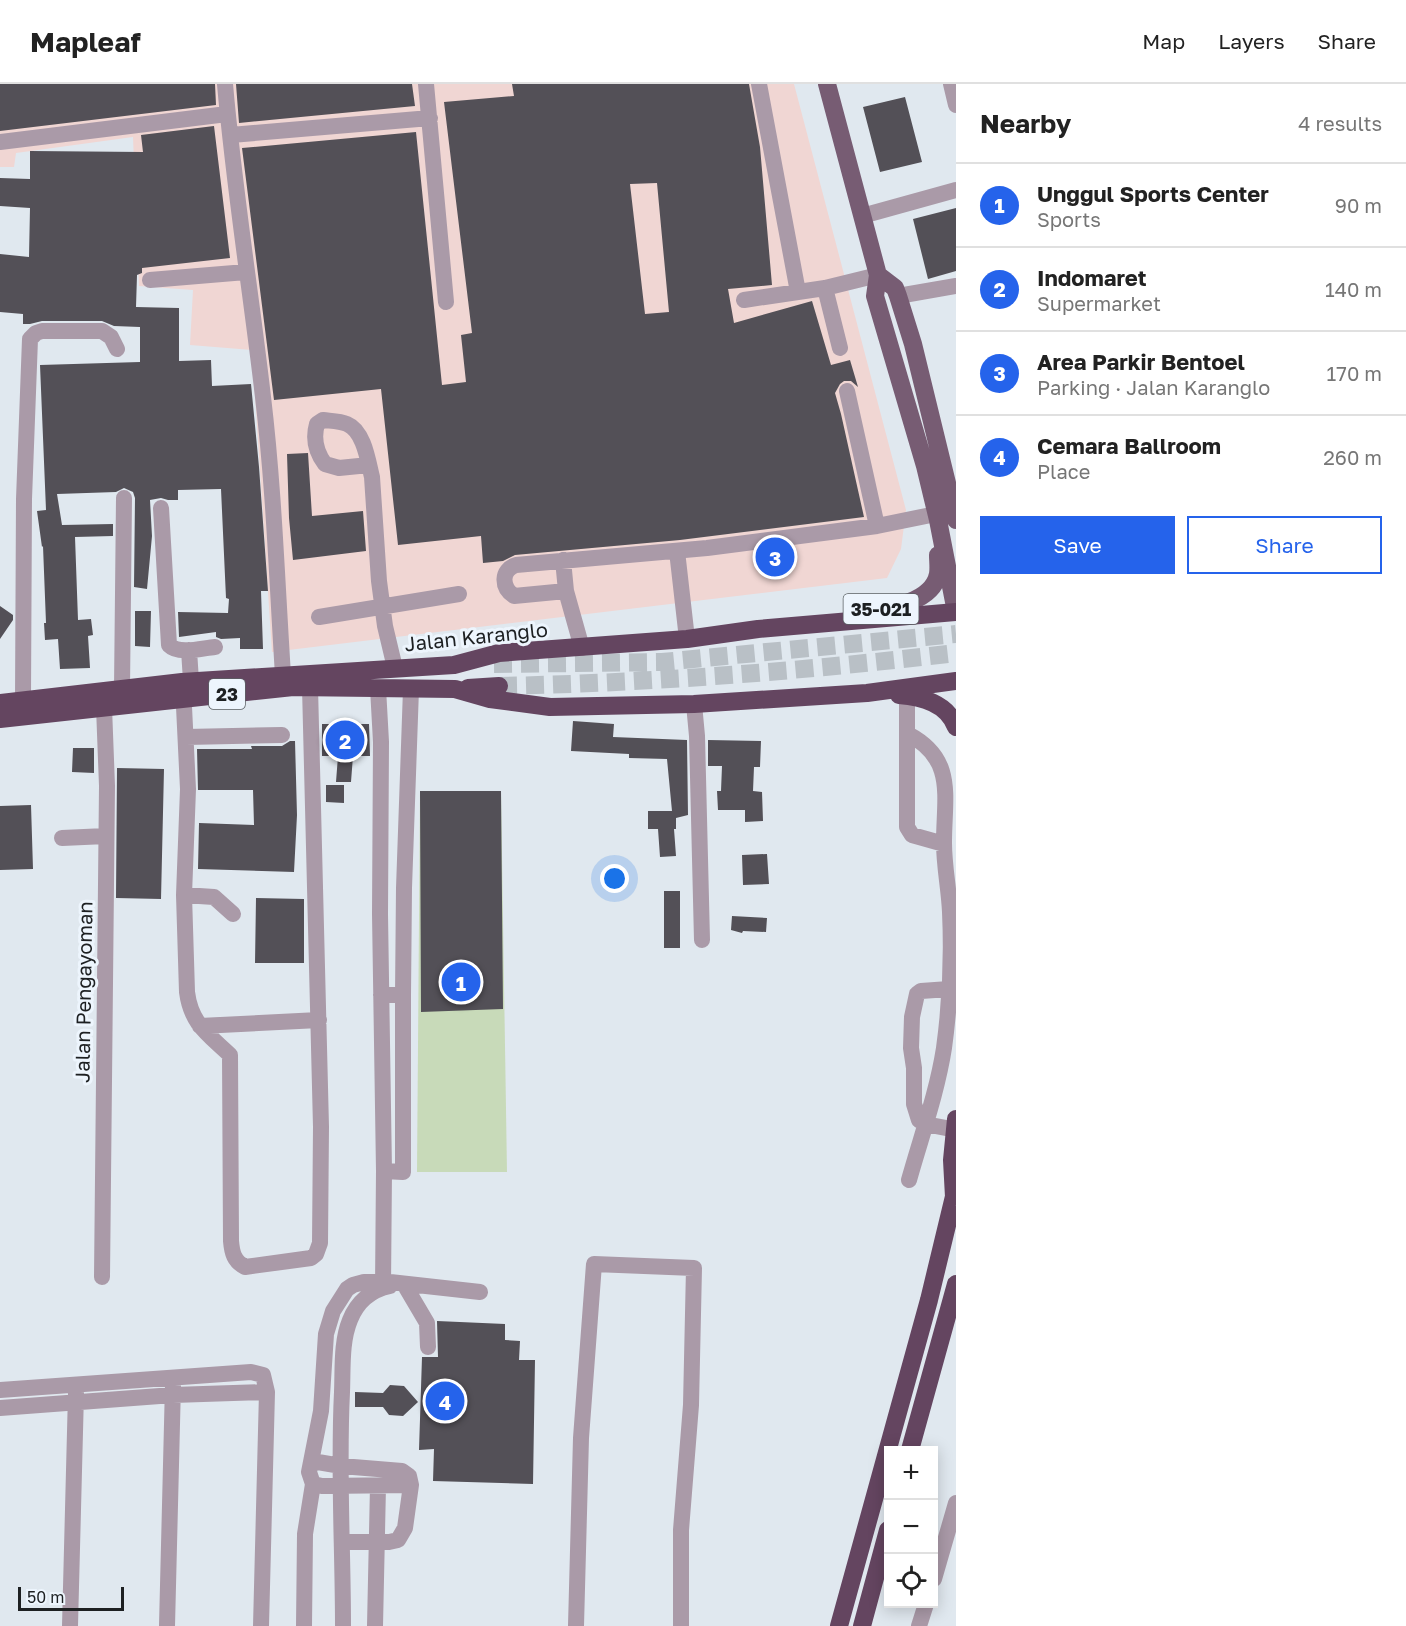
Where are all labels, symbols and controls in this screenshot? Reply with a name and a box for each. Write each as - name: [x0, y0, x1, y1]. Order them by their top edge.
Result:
- text: Mapleaf: [30, 25, 141, 58]
- text: Map: [1142, 28, 1185, 54]
- text: Layers: [1218, 28, 1285, 54]
- text: Share: [1318, 28, 1376, 54]
- text: Nearby: [980, 108, 1071, 139]
- text: 4 results: [1298, 111, 1382, 135]
- text: Unggul Sports Center: [1037, 180, 1269, 207]
- text: 1: [994, 193, 1005, 217]
- text: 90 m: [1335, 193, 1382, 217]
- text: Sports: [1037, 207, 1101, 231]
- text: Indomaret: [1037, 264, 1146, 291]
- text: 2: [993, 277, 1006, 301]
- text: 140 m: [1325, 277, 1382, 301]
- text: Supermarket: [1037, 291, 1161, 315]
- text: Area Parkir Bentoel: [1037, 348, 1245, 375]
- text: 3: [993, 361, 1006, 385]
- text: 170 m: [1327, 361, 1382, 385]
- text: Parking · Jalan Karanglo: [1037, 375, 1270, 399]
- text: Cemara Ballroom: [1037, 432, 1221, 459]
- text: 4: [993, 445, 1006, 469]
- text: 260 m: [1323, 445, 1382, 469]
- text: Place: [1037, 459, 1090, 483]
- button: Save: [980, 516, 1175, 574]
- button: Share: [1187, 516, 1382, 574]
- pin: 3: [756, 534, 794, 580]
- road number: 35-021: [844, 594, 918, 624]
- street label: Jalan Karanglo: [403, 617, 549, 655]
- road number: 23: [209, 679, 245, 709]
- pin: 2: [326, 718, 364, 762]
- your location: [600, 864, 629, 893]
- street label: Jalan Pengayoman: [69, 901, 97, 1083]
- pin: 1: [442, 960, 480, 1004]
- pin: 4: [426, 1378, 464, 1424]
- map controls: [884, 1446, 938, 1608]
- button: +: [884, 1446, 938, 1500]
- button: −: [884, 1500, 938, 1554]
- button: locate: [884, 1554, 938, 1608]
- scale bar: [18, 1584, 124, 1612]
- text: 50 m: [27, 1587, 64, 1607]

